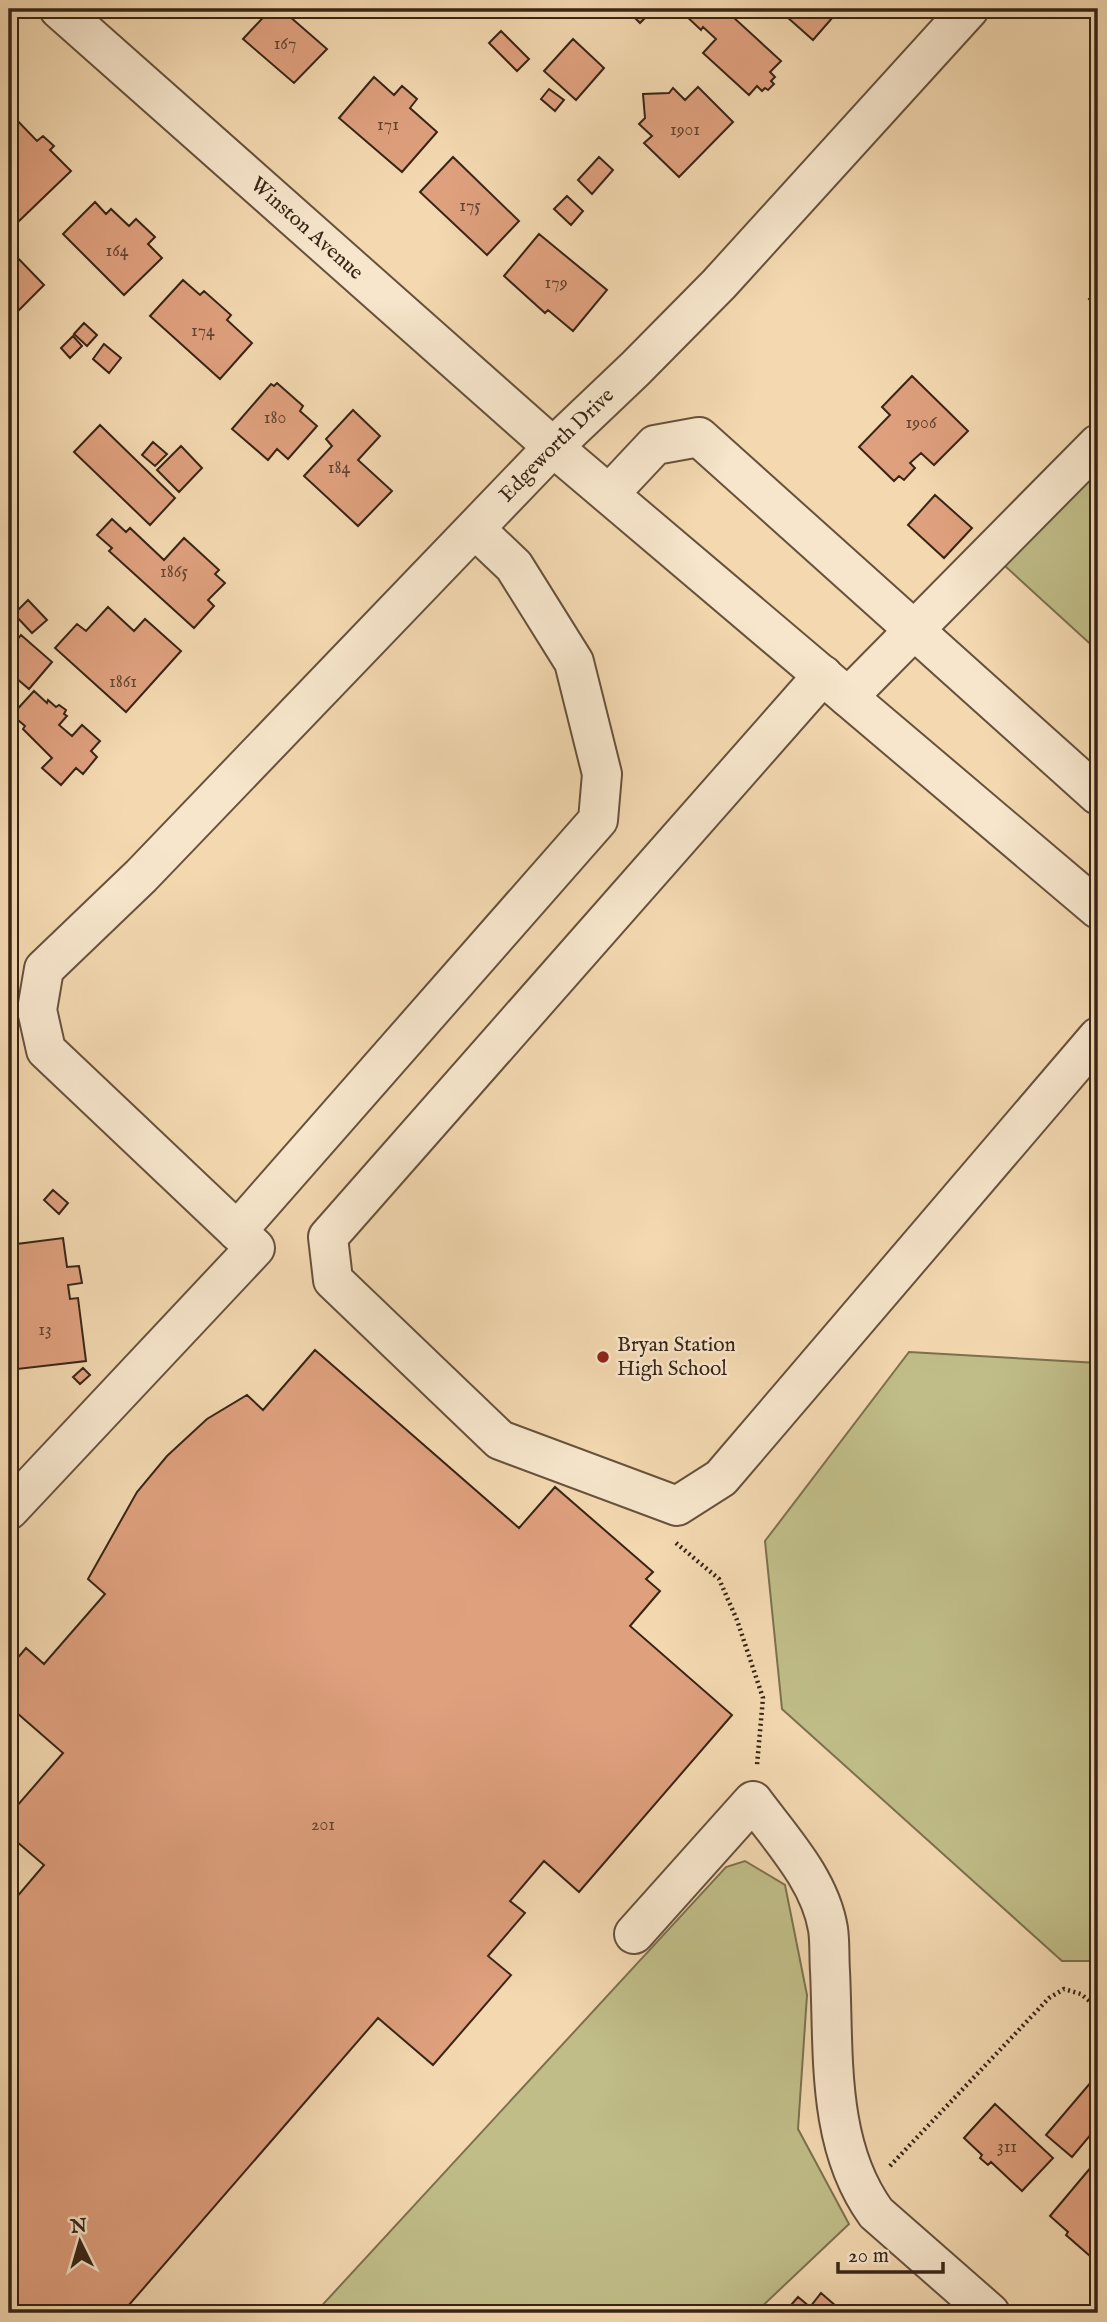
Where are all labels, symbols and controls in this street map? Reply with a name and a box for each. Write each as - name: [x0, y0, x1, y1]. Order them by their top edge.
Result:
- house number: 167: [274, 33, 296, 56]
- house number: 171: [377, 114, 399, 137]
- house number: 1901: [670, 119, 700, 142]
- street label: Winston Avenue: [244, 171, 369, 286]
- house number: 175: [459, 195, 481, 218]
- house number: 164: [105, 240, 129, 263]
- house number: 179: [545, 272, 567, 295]
- house number: 174: [191, 320, 215, 343]
- street label: Edgeworth Drive: [494, 382, 620, 508]
- house number: 180: [264, 407, 286, 430]
- house number: 1906: [906, 412, 937, 435]
- house number: 184: [328, 457, 350, 480]
- house number: 1865: [160, 561, 188, 584]
- house number: 1861: [109, 671, 137, 694]
- house number: 13: [38, 1319, 52, 1342]
- place label: Bryan Station High School: [617, 1332, 736, 1383]
- marker: Bryan Station High School: [595, 1349, 611, 1365]
- house number: 201: [311, 1814, 335, 1837]
- house number: 311: [997, 2136, 1017, 2159]
- north arrow: [46, 2206, 116, 2276]
- text: N: [68, 2214, 88, 2240]
- scale bar: [838, 2231, 942, 2275]
- text: 20 m: [848, 2243, 889, 2270]

